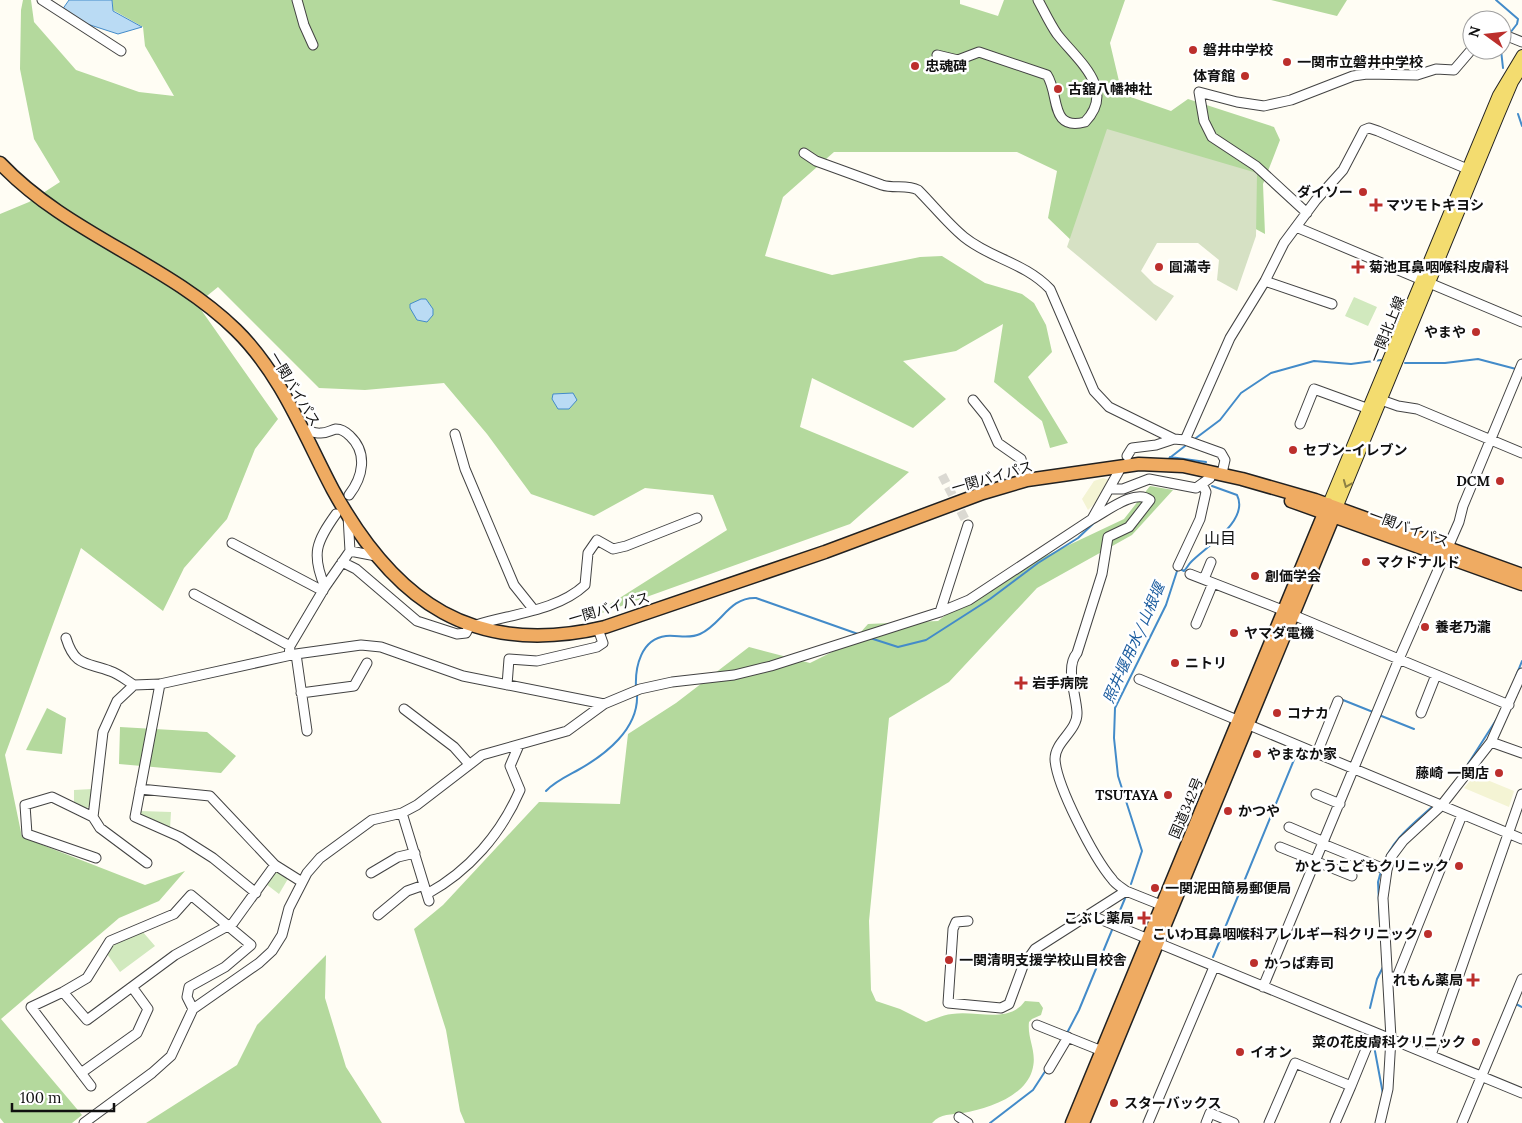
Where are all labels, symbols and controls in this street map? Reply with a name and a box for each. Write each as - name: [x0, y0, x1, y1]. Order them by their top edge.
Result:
- north arrow: [1462, 10, 1512, 60]
- text: N: [1464, 24, 1485, 39]
- place label: 磐井中学校: [1203, 41, 1273, 59]
- marker: 磐井中学校: [1187, 44, 1199, 56]
- place label: 一関市立磐井中学校: [1297, 53, 1423, 71]
- marker: 一関市立磐井中学校: [1281, 56, 1293, 68]
- place label: 忠魂碑: [925, 57, 967, 75]
- marker: 忠魂碑: [909, 60, 921, 72]
- place label: 体育館: [1193, 67, 1235, 85]
- marker: 体育館: [1239, 70, 1251, 82]
- place label: 古舘八幡神社: [1068, 80, 1152, 98]
- marker: 古舘八幡神社: [1052, 83, 1064, 95]
- place label: ダイソー: [1297, 183, 1353, 201]
- marker: ダイソー: [1357, 186, 1369, 198]
- place label: マツモトキヨシ: [1386, 196, 1484, 214]
- marker: マツモトキヨシ: [1370, 199, 1382, 211]
- place label: 圓滿寺: [1169, 258, 1211, 276]
- place label: 菊池耳鼻咽喉科皮膚科: [1369, 258, 1509, 276]
- marker: 菊池耳鼻咽喉科皮膚科: [1351, 260, 1365, 274]
- marker: 圓滿寺: [1153, 261, 1165, 273]
- street label: 一関北上線: [1366, 293, 1408, 365]
- place label: やまや: [1424, 323, 1466, 341]
- marker: やまや: [1470, 326, 1482, 338]
- street label: 一関バイパス: [266, 348, 324, 430]
- place label: セブン-イレブン: [1303, 441, 1408, 459]
- marker: セブン-イレブン: [1287, 444, 1299, 456]
- street label: 一関バイパス: [949, 457, 1035, 497]
- place label: DCM: [1456, 472, 1490, 490]
- marker: DCM: [1494, 475, 1506, 487]
- one-way arrow: [1342, 479, 1353, 488]
- street label: 一関バイパス: [1367, 505, 1451, 551]
- district label: 山目: [1204, 528, 1236, 548]
- place label: マクドナルド: [1376, 553, 1460, 571]
- marker: マクドナルド: [1360, 556, 1372, 568]
- place label: 創価学会: [1265, 567, 1321, 585]
- marker: 創価学会: [1249, 570, 1261, 582]
- water label: 照井堰用水/山根堰: [1098, 577, 1171, 706]
- street label: 一関バイパス: [566, 588, 652, 628]
- place label: 養老乃瀧: [1435, 618, 1491, 636]
- marker: 養老乃瀧: [1419, 621, 1431, 633]
- place label: ヤマダ電機: [1244, 624, 1314, 642]
- marker: ヤマダ電機: [1228, 627, 1240, 639]
- place label: ニトリ: [1185, 654, 1227, 672]
- marker: ニトリ: [1169, 657, 1181, 669]
- place label: 岩手病院: [1032, 674, 1088, 692]
- marker: 岩手病院: [1014, 676, 1028, 690]
- place label: コナカ: [1287, 704, 1329, 722]
- marker: コナカ: [1271, 707, 1283, 719]
- place label: やまなか家: [1267, 745, 1337, 763]
- marker: やまなか家: [1251, 748, 1263, 760]
- place label: 藤崎 一関店: [1415, 764, 1489, 782]
- marker: 藤崎 一関店: [1493, 767, 1505, 779]
- street label: 国道342号: [1165, 775, 1207, 841]
- place label: TSUTAYA: [1095, 786, 1159, 804]
- marker: TSUTAYA: [1162, 789, 1174, 801]
- place label: かつや: [1238, 802, 1280, 820]
- marker: かつや: [1222, 805, 1234, 817]
- place label: かとうこどもクリニック: [1295, 857, 1449, 875]
- marker: かとうこどもクリニック: [1453, 860, 1465, 872]
- place label: 一関泥田簡易郵便局: [1165, 879, 1291, 897]
- marker: 一関泥田簡易郵便局: [1149, 882, 1161, 894]
- place label: こぶし薬局: [1064, 909, 1134, 927]
- marker: こぶし薬局: [1138, 912, 1150, 924]
- place label: こいわ耳鼻咽喉科アレルギー科クリニック: [1152, 925, 1418, 943]
- marker: こいわ耳鼻咽喉科アレルギー科クリニック: [1422, 928, 1434, 940]
- place label: 一関清明支援学校山目校舎: [959, 951, 1127, 969]
- marker: 一関清明支援学校山目校舎: [943, 954, 955, 966]
- place label: かっぱ寿司: [1264, 954, 1334, 972]
- marker: かっぱ寿司: [1248, 957, 1260, 969]
- place label: れもん薬局: [1393, 971, 1463, 989]
- marker: れもん薬局: [1467, 974, 1479, 986]
- place label: 菜の花皮膚科クリニック: [1312, 1033, 1466, 1051]
- marker: 菜の花皮膚科クリニック: [1470, 1036, 1482, 1048]
- place label: イオン: [1250, 1043, 1292, 1061]
- marker: イオン: [1234, 1046, 1246, 1058]
- scale bar: [12, 1080, 115, 1112]
- text: 100 m: [20, 1088, 61, 1107]
- place label: スターバックス: [1124, 1094, 1221, 1112]
- marker: スターバックス: [1108, 1097, 1120, 1109]

